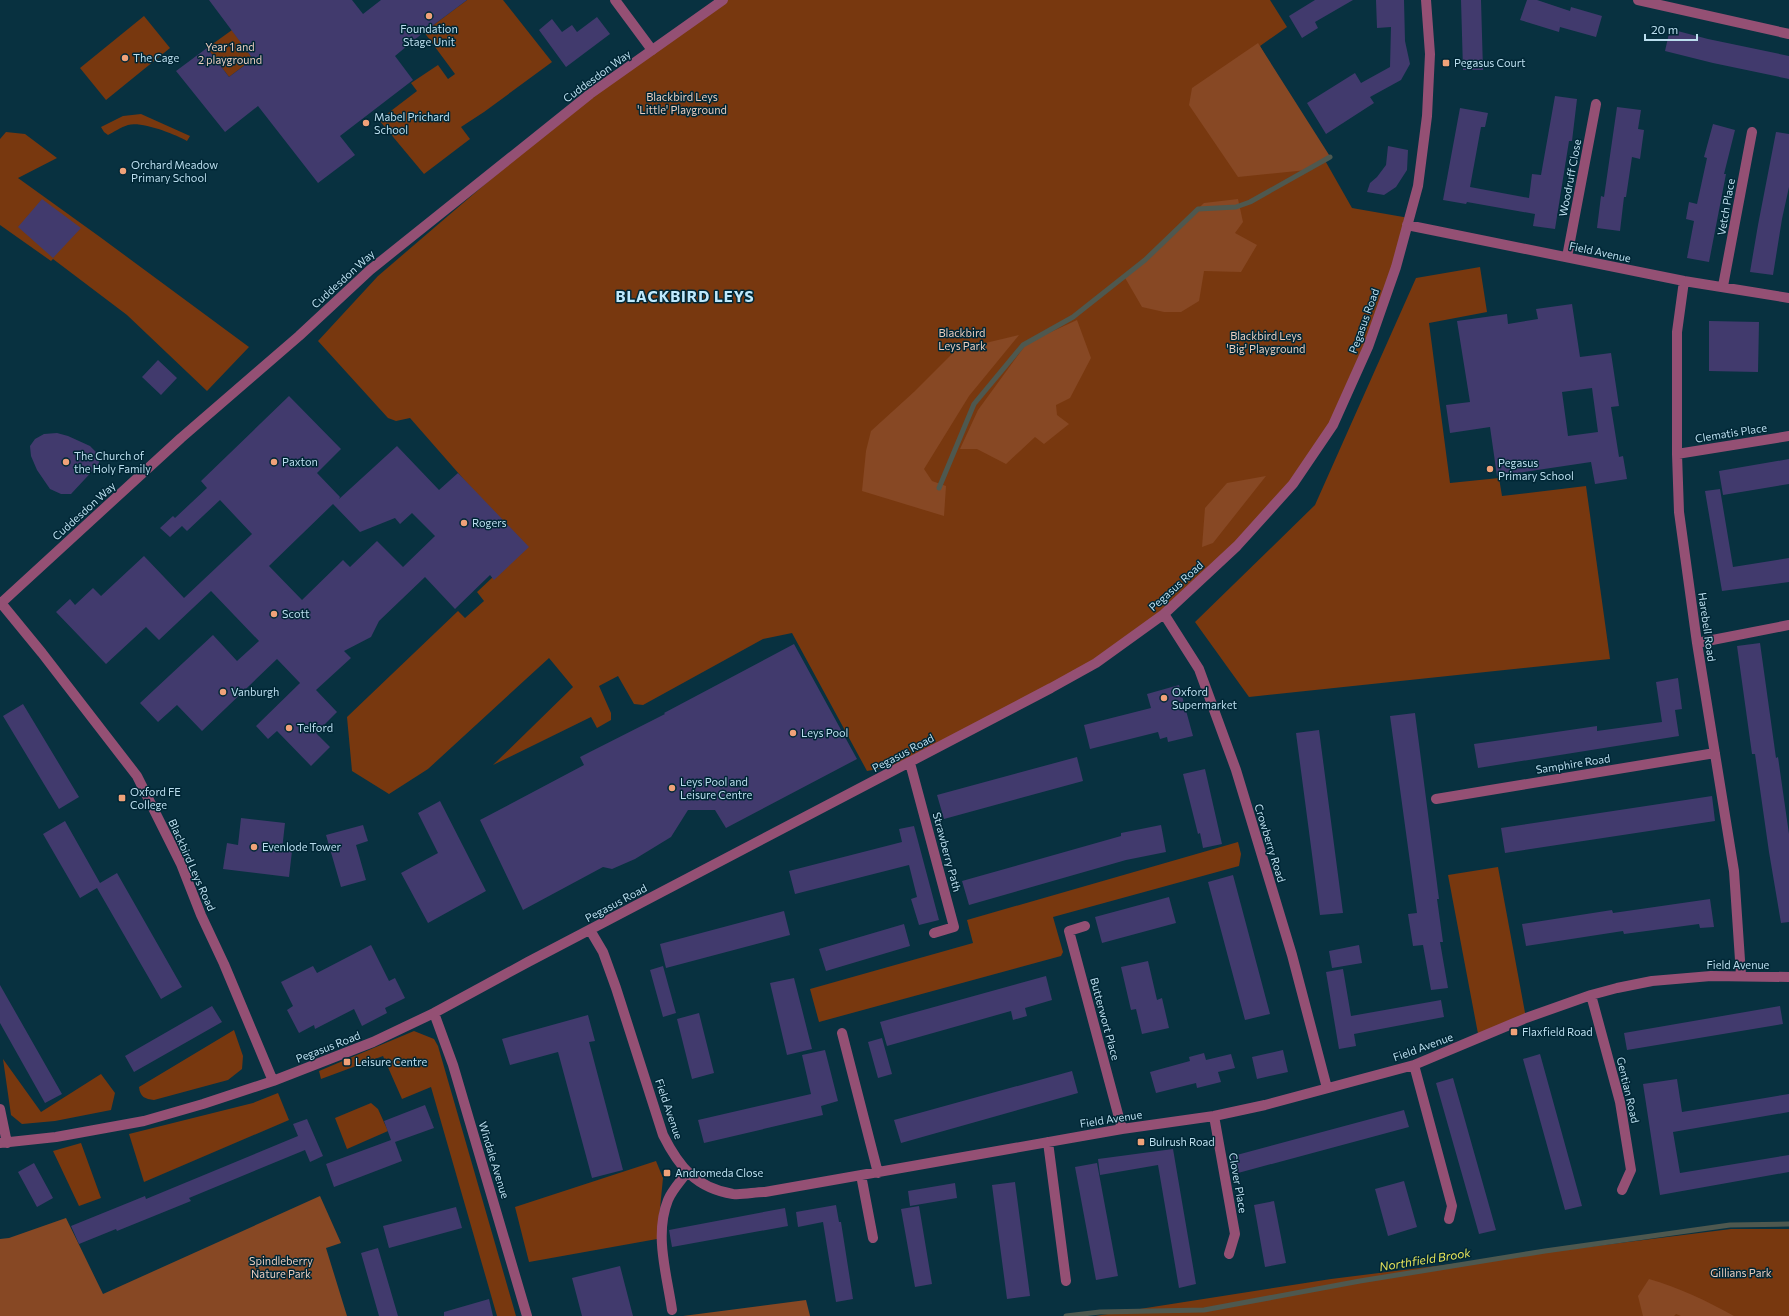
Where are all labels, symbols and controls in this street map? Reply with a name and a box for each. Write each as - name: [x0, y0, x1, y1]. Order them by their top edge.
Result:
- marker: Foundation Stage Unit: [424, 11, 434, 21]
- scale bar: [1645, 16, 1697, 42]
- place label: Foundation Stage Unit: [400, 22, 458, 48]
- text: 20 m: [1651, 22, 1678, 36]
- park label: Year 1 and 2 playground: [198, 40, 262, 66]
- street label: Cuddesdon Way: [560, 47, 633, 105]
- place label: The Cage: [133, 51, 179, 64]
- marker: The Cage: [120, 53, 130, 63]
- place label: Pegasus Court: [1454, 56, 1526, 69]
- marker: Pegasus Court: [1441, 58, 1451, 68]
- park label: Blackbird Leys 'Little' Playground: [637, 90, 727, 116]
- place label: Mabel Prichard School: [374, 110, 450, 136]
- marker: Mabel Prichard School: [361, 118, 371, 128]
- street label: Woodruff Close: [1556, 138, 1583, 218]
- place label: Orchard Meadow Primary School: [131, 158, 218, 184]
- marker: Orchard Meadow Primary School: [118, 166, 128, 176]
- street label: Vetch Place: [1714, 177, 1737, 236]
- street label: Field Avenue: [1568, 239, 1632, 264]
- street label: Cuddesdon Way: [308, 247, 377, 310]
- district label: BLACKBIRD LEYS: [615, 287, 755, 305]
- street label: Pegasus Road: [1346, 287, 1381, 355]
- park label: Blackbird Leys Park: [938, 326, 986, 352]
- park label: Blackbird Leys 'Big' Playground: [1227, 329, 1305, 355]
- street label: Clematis Place: [1694, 420, 1768, 445]
- place label: The Church of the Holy Family: [74, 449, 151, 475]
- place label: Paxton: [282, 455, 318, 468]
- place label: Pegasus Primary School: [1498, 456, 1574, 482]
- marker: The Church of the Holy Family: [61, 457, 71, 467]
- marker: Paxton: [269, 457, 279, 467]
- marker: Pegasus Primary School: [1485, 464, 1495, 474]
- street label: Cuddesdon Way: [49, 479, 118, 542]
- place label: Rogers: [472, 516, 506, 529]
- marker: Rogers: [459, 518, 469, 528]
- street label: Pegasus Road: [1146, 558, 1205, 613]
- street label: Harebell Road: [1696, 592, 1719, 662]
- place label: Scott: [282, 607, 310, 620]
- marker: Scott: [269, 609, 279, 619]
- place label: Vanburgh: [231, 685, 279, 698]
- place label: Oxford Supermarket: [1172, 685, 1237, 711]
- marker: Vanburgh: [218, 687, 228, 697]
- marker: Oxford Supermarket: [1159, 693, 1169, 703]
- place label: Telford: [297, 721, 333, 734]
- marker: Telford: [284, 723, 294, 733]
- place label: Leys Pool: [801, 726, 848, 739]
- marker: Leys Pool: [788, 728, 798, 738]
- street label: Pegasus Road: [870, 731, 936, 774]
- street label: Samphire Road: [1535, 751, 1611, 776]
- place label: Leys Pool and Leisure Centre: [680, 775, 753, 801]
- marker: Leys Pool and Leisure Centre: [667, 783, 677, 793]
- place label: Oxford FE College: [130, 785, 181, 811]
- marker: Oxford FE College: [117, 793, 127, 803]
- street label: Crowberry Road: [1252, 802, 1289, 884]
- street label: Strawberry Path: [931, 811, 964, 893]
- street label: Blackbird Leys Road: [166, 817, 219, 913]
- place label: Evenlode Tower: [262, 840, 342, 853]
- marker: Evenlode Tower: [249, 842, 259, 852]
- street label: Pegasus Road: [583, 881, 649, 924]
- street label: Field Avenue: [1707, 958, 1770, 971]
- street label: Butterwort Place: [1088, 976, 1123, 1062]
- place label: Flaxfield Road: [1522, 1025, 1593, 1038]
- marker: Flaxfield Road: [1509, 1027, 1519, 1037]
- street label: Pegasus Road: [294, 1028, 362, 1065]
- street label: Field Avenue: [1391, 1030, 1455, 1063]
- place label: Leisure Centre: [355, 1055, 428, 1068]
- street label: Gentian Road: [1615, 1056, 1642, 1124]
- marker: Leisure Centre: [342, 1057, 352, 1067]
- street label: Field Avenue: [653, 1077, 686, 1141]
- street label: Field Avenue: [1079, 1107, 1143, 1130]
- street label: Windale Avenue: [477, 1120, 512, 1200]
- place label: Bulrush Road: [1149, 1135, 1215, 1148]
- marker: Bulrush Road: [1136, 1137, 1146, 1147]
- street label: Clover Place: [1227, 1152, 1250, 1214]
- place label: Andromeda Close: [675, 1166, 763, 1179]
- marker: Andromeda Close: [662, 1168, 672, 1178]
- water label: Northfield Brook: [1378, 1245, 1472, 1273]
- park label: Spindleberry Nature Park: [249, 1254, 313, 1280]
- park label: Gillians Park: [1710, 1266, 1772, 1279]

